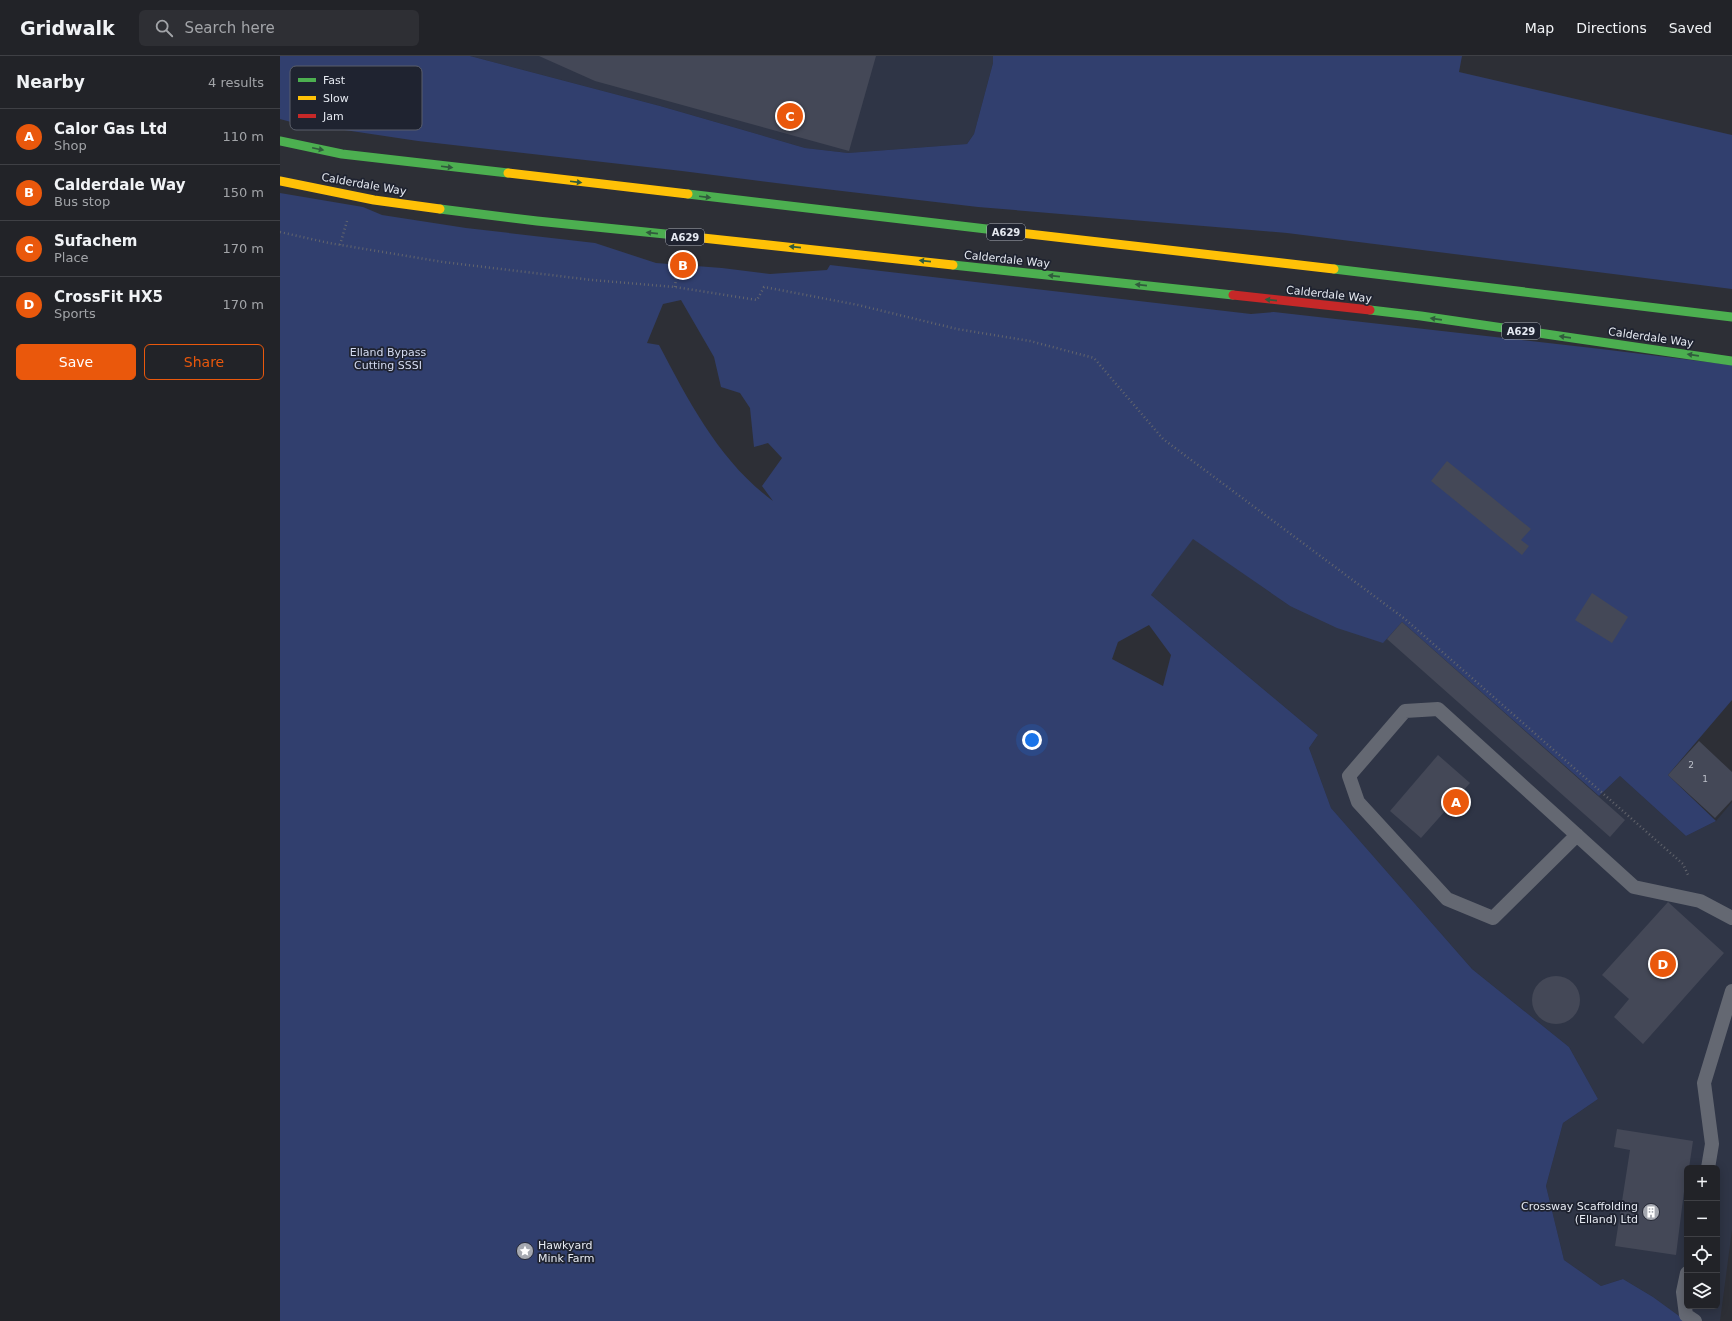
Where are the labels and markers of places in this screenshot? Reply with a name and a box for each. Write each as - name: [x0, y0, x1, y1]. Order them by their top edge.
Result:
- pin: C: [777, 101, 803, 131]
- pin: B: [670, 250, 696, 280]
- pin: A: [1443, 787, 1469, 817]
- pin: D: [1650, 949, 1676, 979]
- place label: Crossway Scaffolding (Elland) Ltd: [1521, 1200, 1638, 1226]
- building icon: Crossway Scaffolding (Elland) Ltd: [1641, 1202, 1661, 1222]
- place label: Hawkyard Mink Farm: [538, 1239, 595, 1265]
- place icon: Hawkyard Mink Farm: [515, 1241, 535, 1261]

